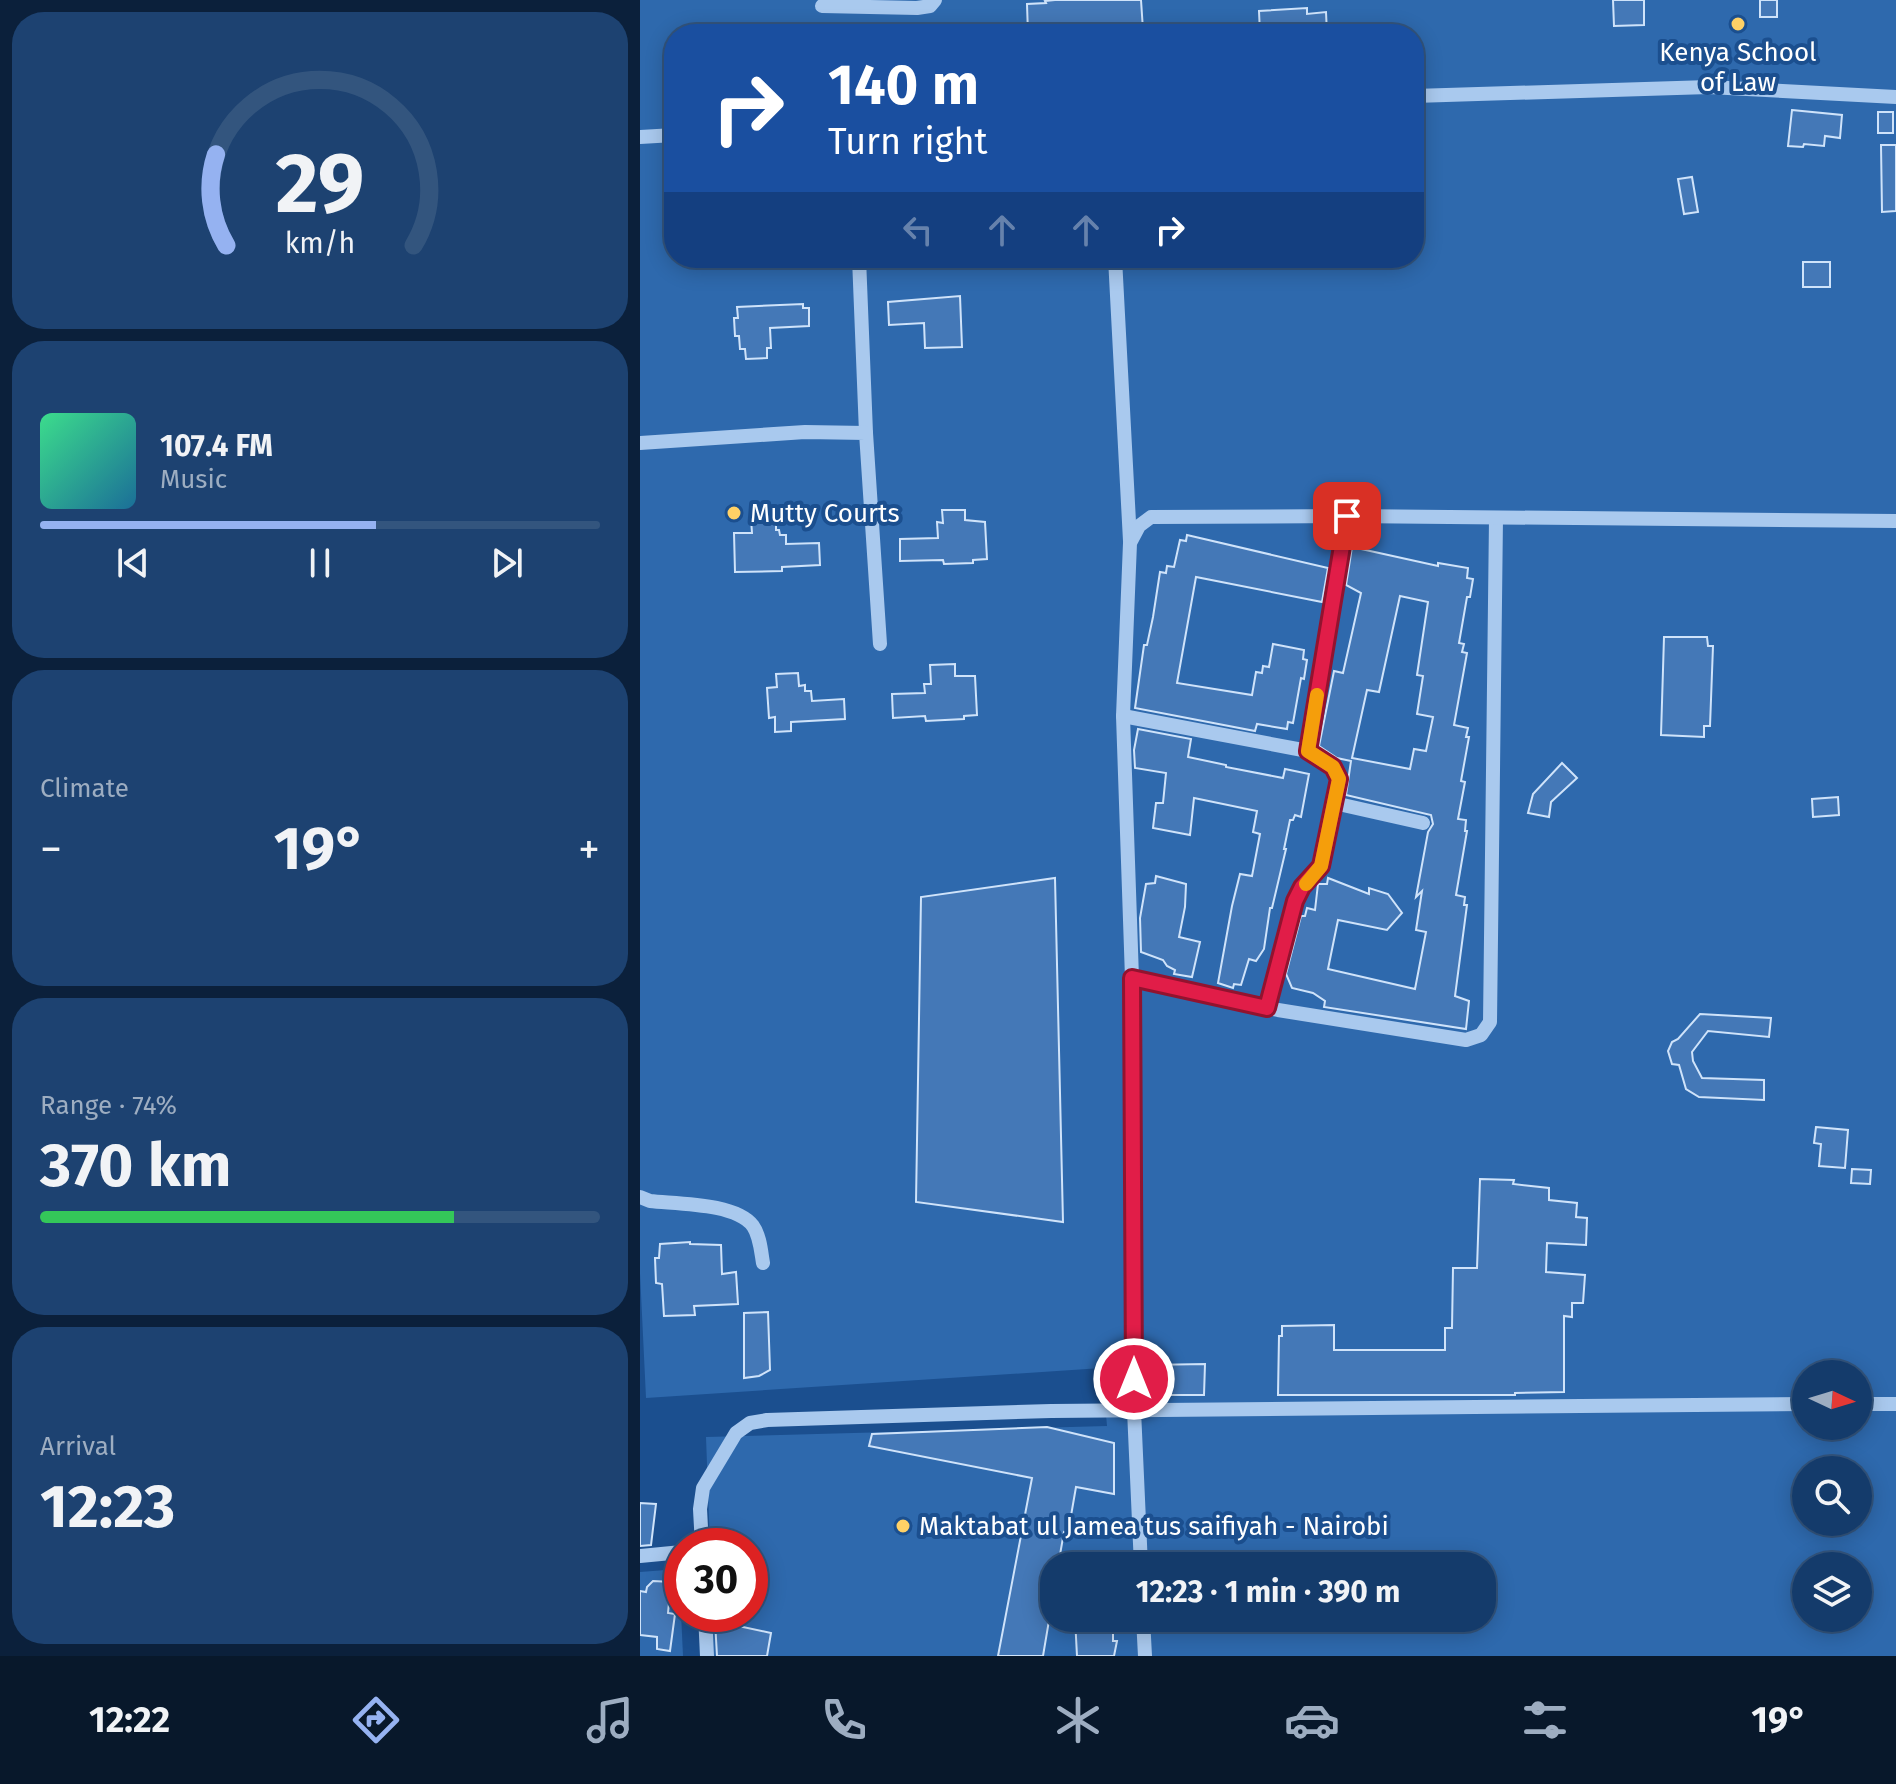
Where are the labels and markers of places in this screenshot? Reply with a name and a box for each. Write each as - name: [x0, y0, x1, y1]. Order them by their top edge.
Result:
- marker: Kenya School of Law: [1729, 15, 1747, 33]
- place label: Kenya School of Law: [1659, 37, 1817, 98]
- pin: [1313, 482, 1381, 550]
- place label: Mutty Courts: [750, 498, 900, 529]
- marker: Mutty Courts: [725, 504, 743, 522]
- place label: Maktabat ul Jamea tus saifiyah - Nairobi: [919, 1511, 1389, 1542]
- marker: Maktabat ul Jamea tus saifiyah - Nairobi: [894, 1517, 912, 1535]

